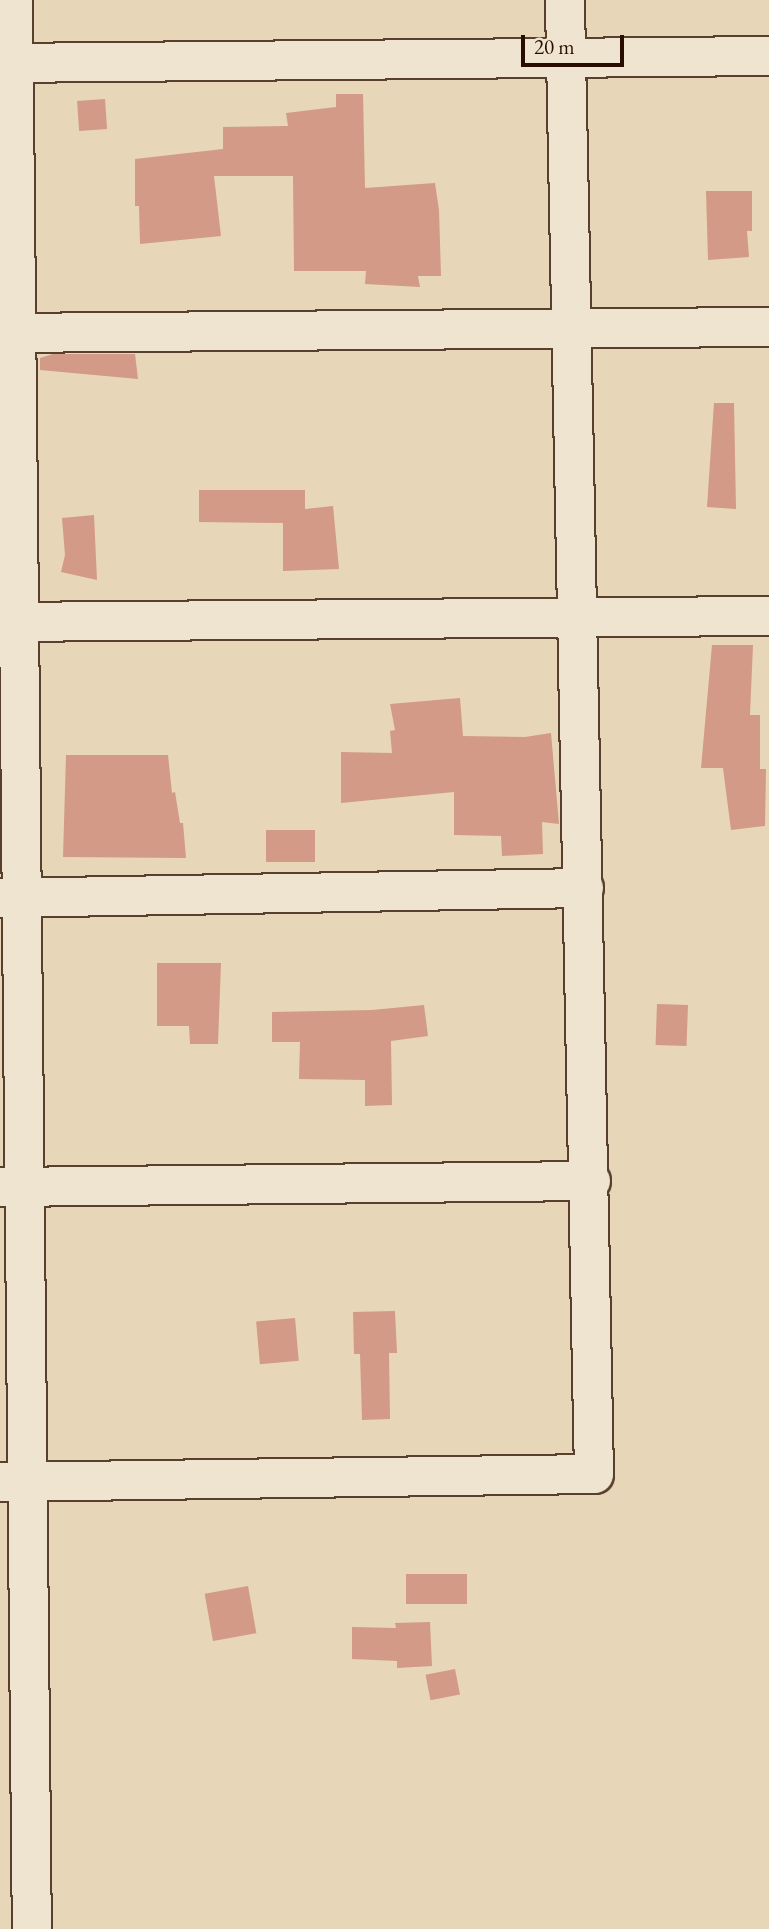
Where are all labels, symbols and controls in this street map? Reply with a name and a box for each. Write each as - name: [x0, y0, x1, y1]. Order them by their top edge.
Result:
- scale bar: [524, 21, 627, 65]
- text: 20 m: [534, 33, 575, 60]

